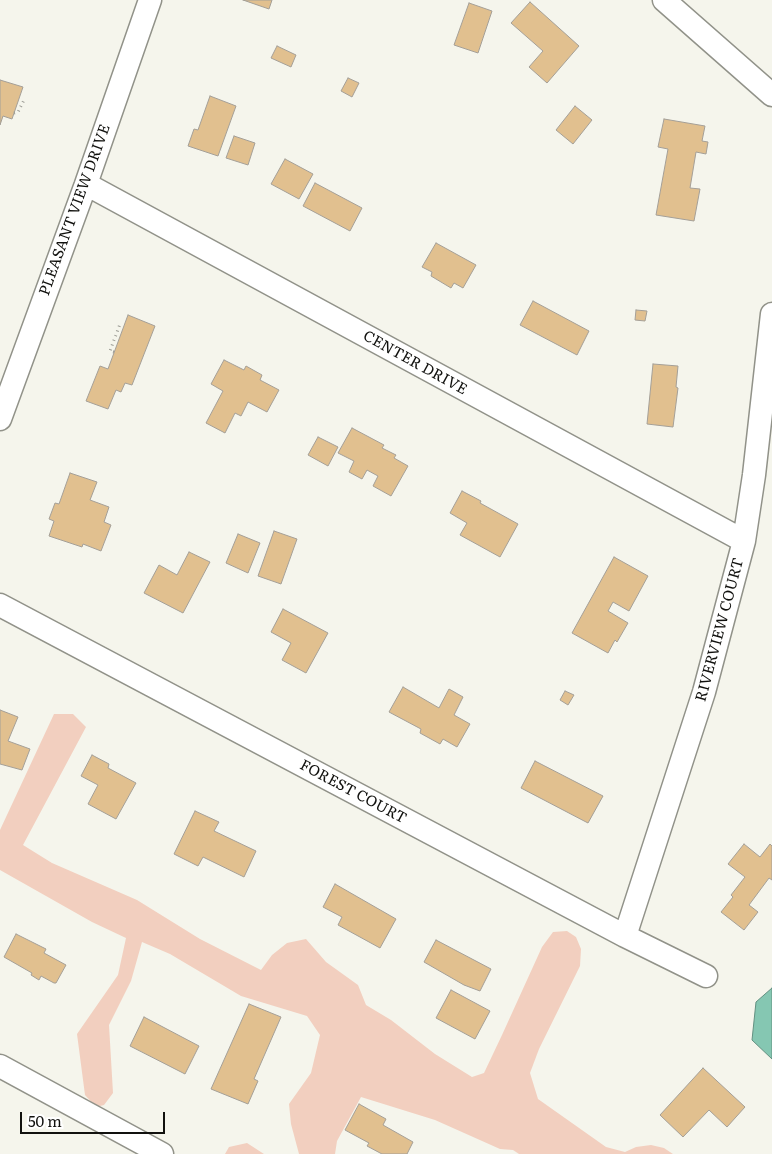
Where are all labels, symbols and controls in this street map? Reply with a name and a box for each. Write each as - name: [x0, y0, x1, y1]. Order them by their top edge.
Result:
- street label: PLEASANT VIEW DRIVE: [36, 122, 114, 298]
- street label: CENTER DRIVE: [360, 327, 470, 399]
- street label: RIVERVIEW COURT: [692, 556, 748, 704]
- street label: FOREST COURT: [297, 756, 409, 828]
- scale bar: [22, 1102, 168, 1134]
- text: 50 m: [28, 1109, 62, 1132]

